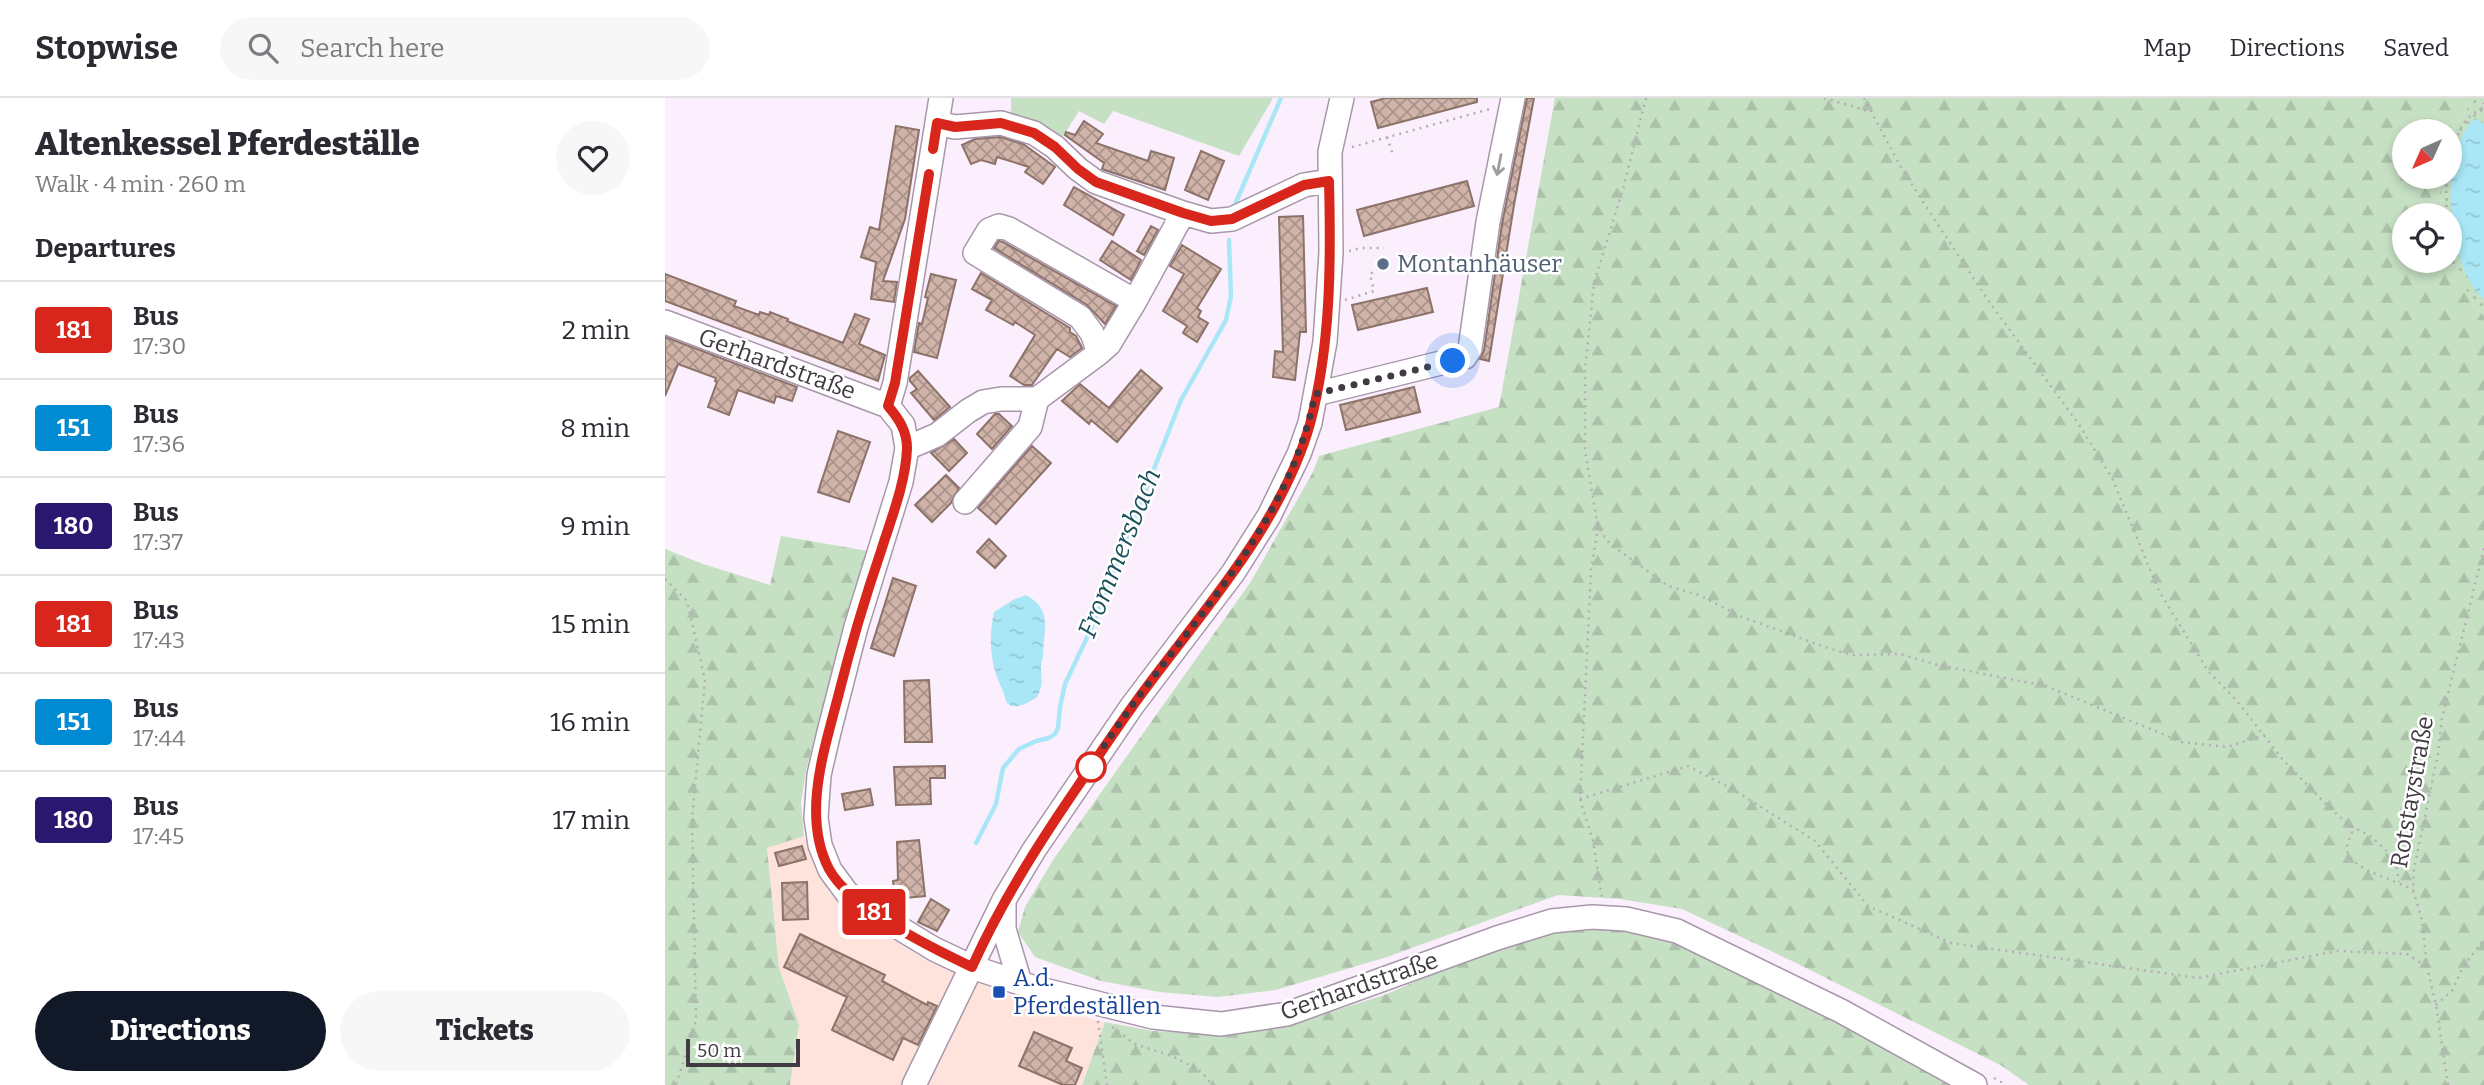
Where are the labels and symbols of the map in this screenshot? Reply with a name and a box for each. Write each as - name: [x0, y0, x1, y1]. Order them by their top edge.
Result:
- north arrow: [2392, 119, 2462, 189]
- one-way arrow: [1492, 153, 1505, 176]
- place label: Montanhäuser: [1397, 250, 1562, 278]
- marker: Montanhäuser: [1375, 256, 1391, 272]
- street label: Gerhardstraße: [695, 323, 859, 405]
- your location: [1435, 343, 1470, 378]
- water label: Frommersbach: [1072, 464, 1167, 642]
- street label: Rotstaystraße: [2385, 714, 2439, 870]
- unlabelled marker: [1076, 752, 1106, 782]
- line badge: 181: [834, 889, 914, 935]
- street label: Gerhardstraße: [1276, 946, 1442, 1026]
- place label: A.d. Pferdeställen: [1013, 964, 1161, 1020]
- marker: A.d. Pferdeställen: [991, 984, 1007, 1000]
- scale bar: [686, 1036, 800, 1068]

